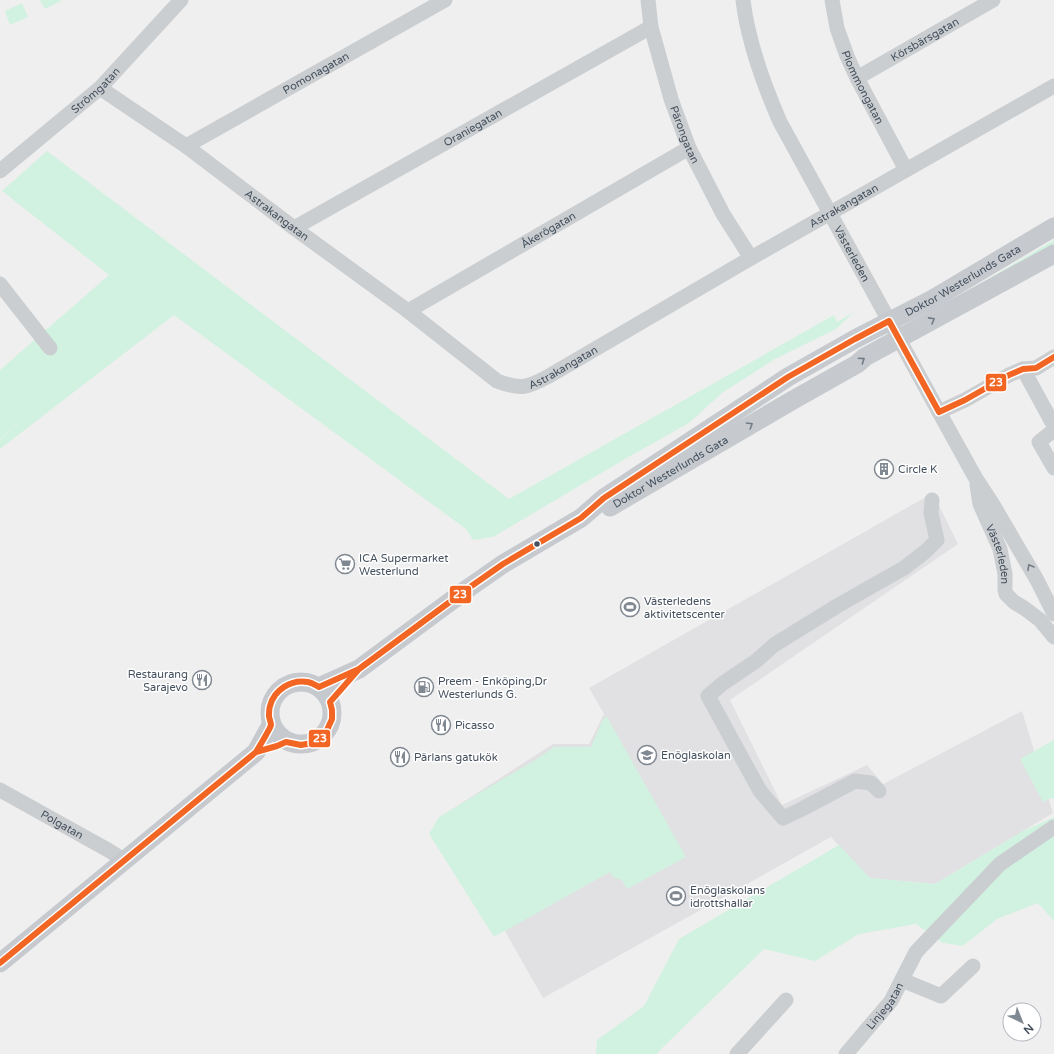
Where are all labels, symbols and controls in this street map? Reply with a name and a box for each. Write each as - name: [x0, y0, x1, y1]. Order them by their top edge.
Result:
- street label: Körsbärsgatan: [889, 15, 961, 64]
- street label: Pomonagatan: [281, 49, 351, 97]
- street label: Plommongatan: [839, 49, 886, 126]
- street label: Strömgatan: [69, 65, 123, 116]
- street label: Pärongatan: [667, 104, 702, 166]
- street label: Oraniegatan: [441, 106, 504, 149]
- street label: Astrakangatan: [807, 181, 881, 231]
- street label: Astrakangatan: [242, 187, 311, 244]
- street label: Åkerögatan: [518, 209, 578, 251]
- street label: Västerleden: [831, 224, 872, 284]
- street label: Doktor Westerlunds Gata: [903, 242, 1023, 319]
- one-way arrow: [928, 318, 936, 325]
- street label: Astrakangatan: [527, 343, 600, 392]
- one-way arrow: [858, 357, 865, 365]
- line badge: 23: [985, 373, 1007, 392]
- text: 23: [989, 376, 1003, 389]
- one-way arrow: [746, 423, 753, 430]
- street label: Doktor Westerlunds Gata: [611, 433, 731, 511]
- building icon: Circle K: [873, 458, 895, 480]
- place label: Circle K: [898, 463, 938, 476]
- street label: Västerleden: [983, 522, 1011, 584]
- unlabelled marker: [532, 539, 542, 549]
- place label: ICA Supermarket Westerlund: [359, 552, 448, 578]
- supermarket icon: ICA Supermarket Westerlund: [334, 553, 356, 575]
- one-way arrow: [1027, 564, 1034, 571]
- line badge: 23: [449, 585, 472, 604]
- text: 23: [453, 588, 467, 601]
- place label: Västerledens aktivitetscenter: [644, 595, 725, 621]
- sports icon: Västerledens aktivitetscenter: [619, 596, 641, 618]
- place label: Restaurang Sarajevo: [128, 668, 188, 694]
- restaurant icon: Restaurang Sarajevo: [191, 669, 213, 691]
- place label: Preem - Enköping,Dr Westerlunds G.: [438, 675, 548, 701]
- fuel station icon: Preem - Enköping,Dr Westerlunds G.: [413, 676, 435, 698]
- restaurant icon: Picasso: [430, 714, 452, 736]
- place label: Picasso: [455, 719, 495, 732]
- line badge: 23: [308, 729, 331, 748]
- text: 23: [313, 732, 327, 745]
- school or university icon: Enöglaskolan: [636, 744, 658, 766]
- restaurant icon: Pärlans gatukök: [389, 746, 411, 768]
- place label: Enöglaskolan: [661, 749, 731, 762]
- place label: Pärlans gatukök: [414, 751, 498, 764]
- street label: Polgatan: [38, 808, 85, 842]
- place label: Enöglaskolans idrottshallar: [690, 884, 765, 910]
- sports icon: Enöglaskolans idrottshallar: [665, 885, 687, 907]
- street label: Linjegatan: [864, 981, 906, 1032]
- north arrow: [1002, 1002, 1042, 1042]
- text: N: [1021, 1021, 1036, 1037]

